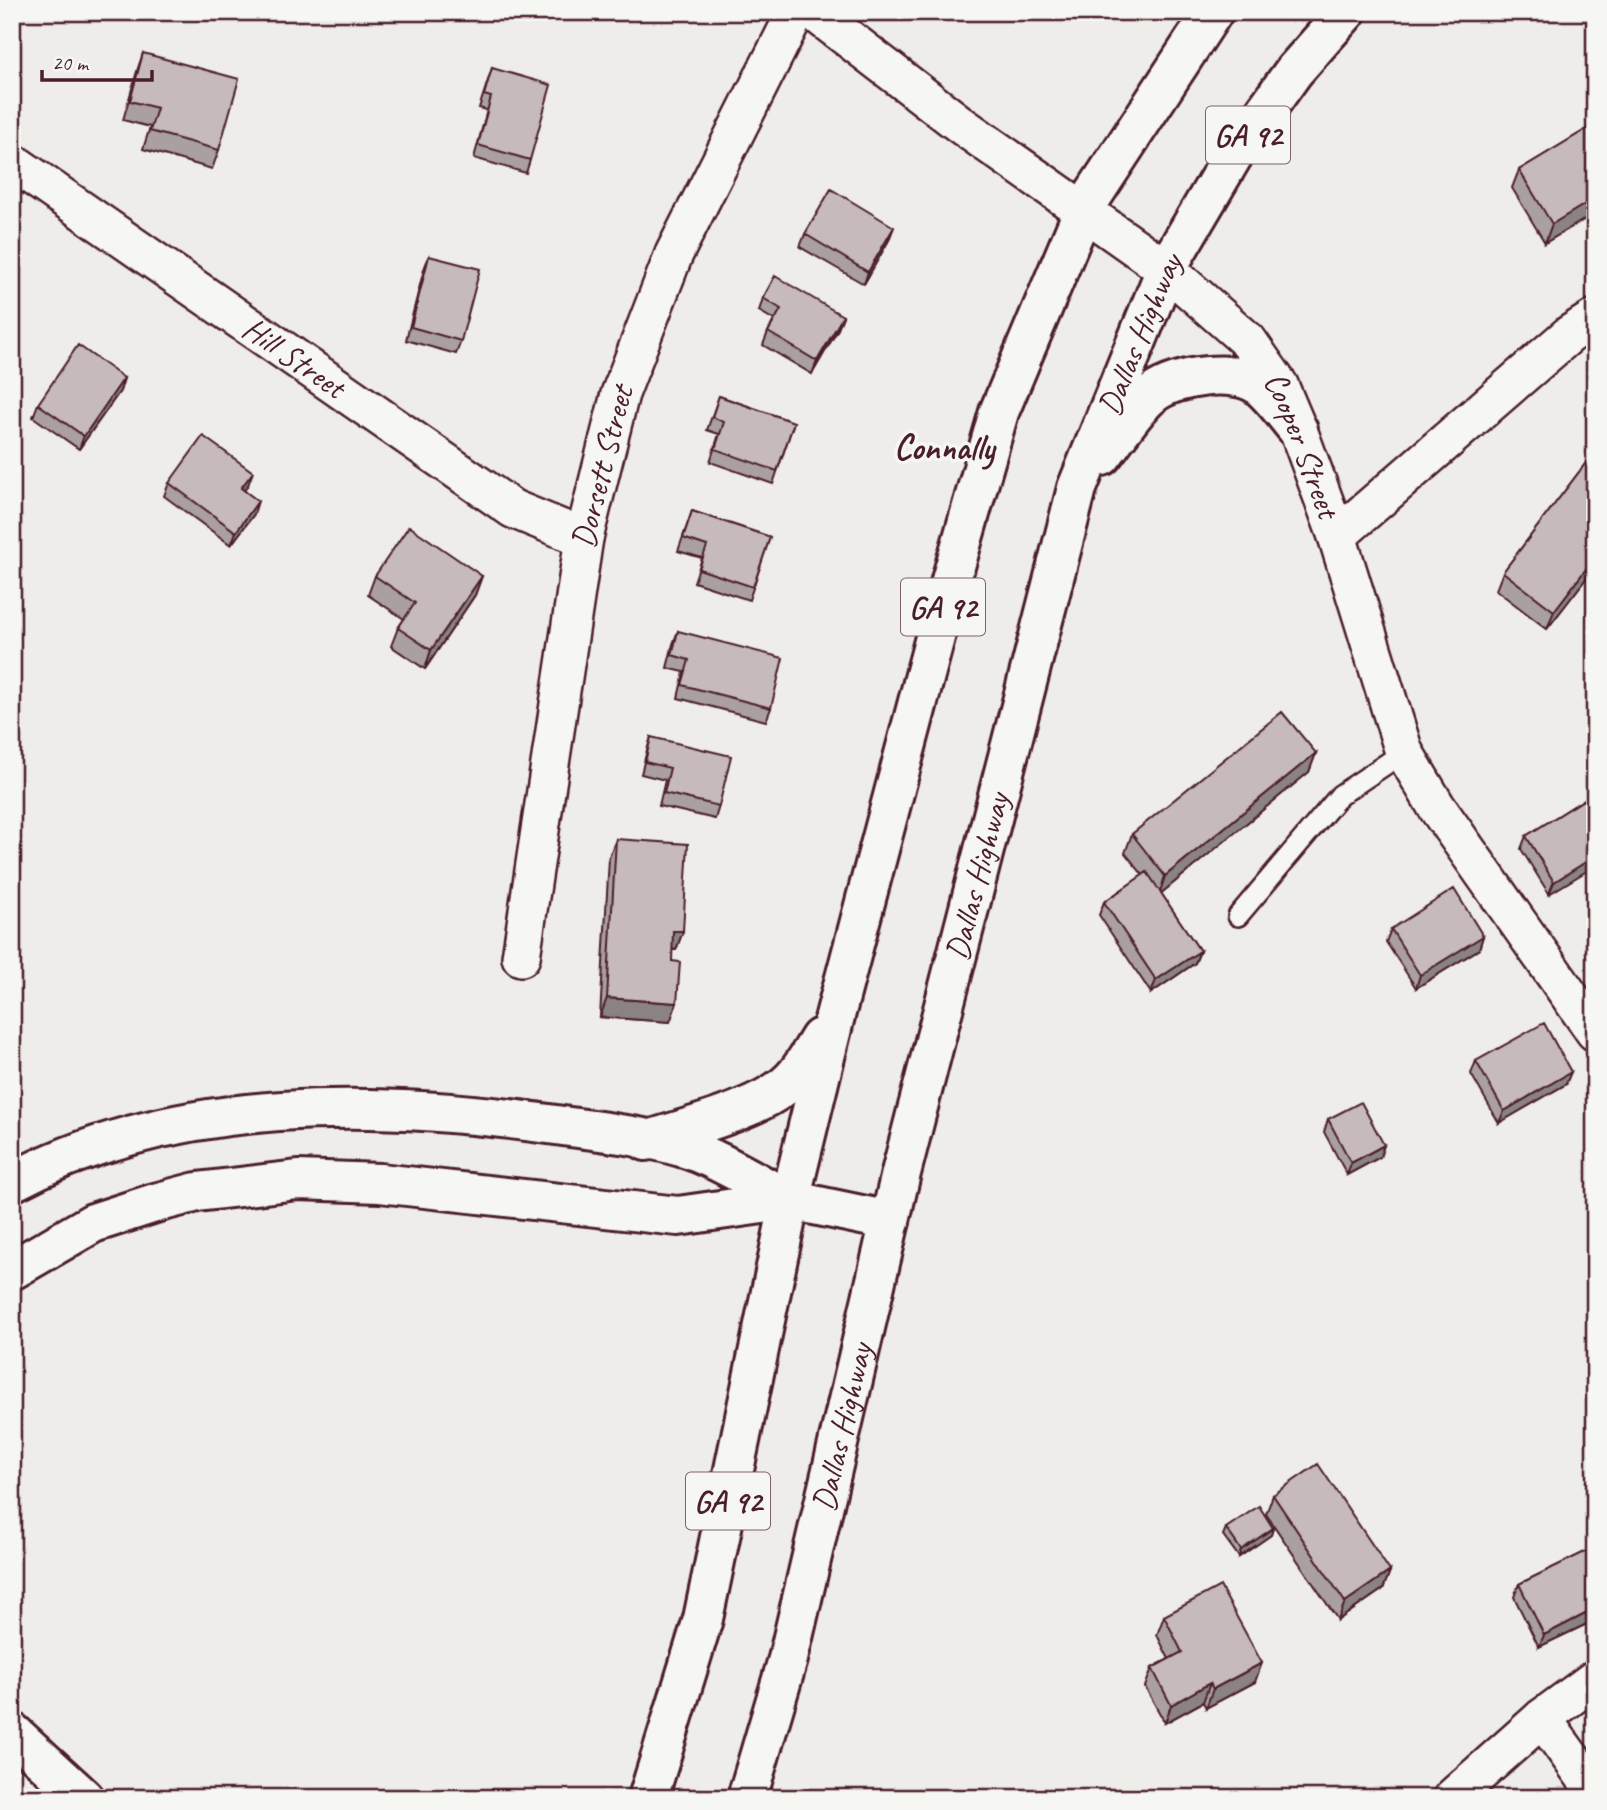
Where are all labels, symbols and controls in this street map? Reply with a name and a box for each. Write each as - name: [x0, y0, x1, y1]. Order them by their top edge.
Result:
- scale bar: [42, 38, 152, 82]
- text: 20 m: [52, 50, 90, 76]
- road number: GA 92: [1206, 106, 1290, 163]
- street label: Dallas Highway: [1088, 243, 1193, 421]
- street label: Hill Street: [235, 307, 356, 409]
- street label: Cooper Street: [1255, 363, 1351, 526]
- street label: Dorsett Street: [562, 376, 644, 551]
- district label: Connally: [894, 425, 997, 470]
- road number: GA 92: [901, 578, 985, 636]
- street label: Dallas Highway: [936, 786, 1019, 964]
- street label: Dallas Highway: [802, 1337, 882, 1515]
- road number: GA 92: [686, 1472, 770, 1530]

